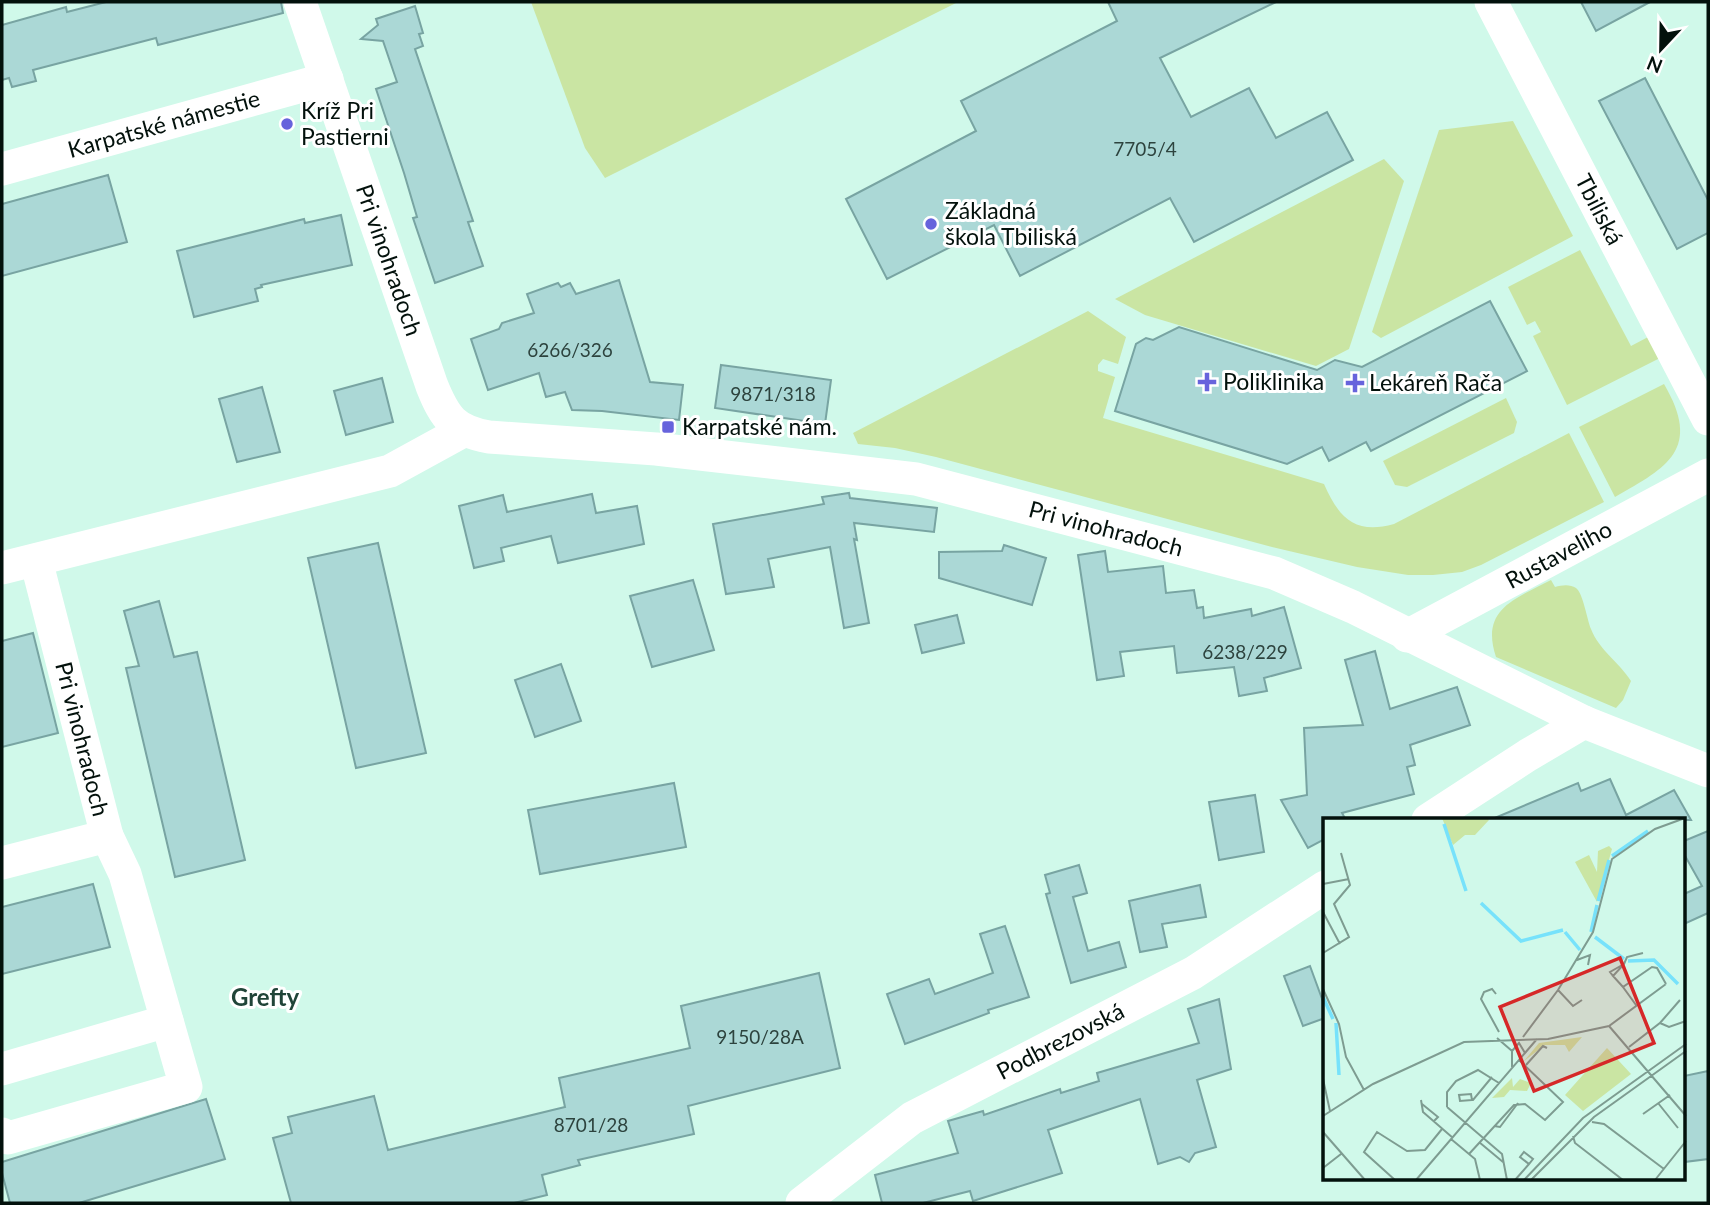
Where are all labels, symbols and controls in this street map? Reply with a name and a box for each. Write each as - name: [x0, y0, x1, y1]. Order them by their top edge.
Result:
- north arrow: [1626, 14, 1696, 84]
- text: N: [1643, 52, 1666, 79]
- street label: Karpatské námestie: [64, 83, 263, 163]
- place label: Kríž Pri Pastierni: [301, 96, 389, 150]
- marker: Kríž Pri Pastierni: [279, 116, 295, 132]
- house number: 7705/4: [1113, 137, 1177, 160]
- street label: Tbiliská: [1570, 169, 1630, 249]
- street label: Pri vinohradoch: [351, 180, 429, 339]
- place label: Základná škola Tbiliská: [945, 196, 1077, 250]
- marker: Základná škola Tbiliská: [923, 216, 939, 232]
- house number: 6266/326: [527, 338, 613, 361]
- place label: Poliklinika: [1223, 367, 1324, 395]
- place label: Lekáreň Rača: [1369, 368, 1502, 396]
- marker: Poliklinika: [1197, 372, 1217, 392]
- marker: Lekáreň Rača: [1347, 375, 1363, 391]
- house number: 9871/318: [730, 382, 816, 405]
- place label: Karpatské nám.: [682, 412, 837, 440]
- marker: Karpatské nám.: [660, 419, 676, 435]
- street label: Pri vinohradoch: [1026, 494, 1186, 562]
- street label: Rustaveliho: [1500, 514, 1616, 594]
- house number: 6238/229: [1202, 640, 1288, 663]
- street label: Pri vinohradoch: [50, 659, 116, 819]
- inset map: [1323, 818, 1686, 1180]
- district label: Grefty: [231, 982, 299, 1011]
- street label: Podbrezovská: [991, 996, 1128, 1085]
- house number: 9150/28A: [716, 1025, 804, 1048]
- house number: 8701/28: [554, 1113, 628, 1136]

